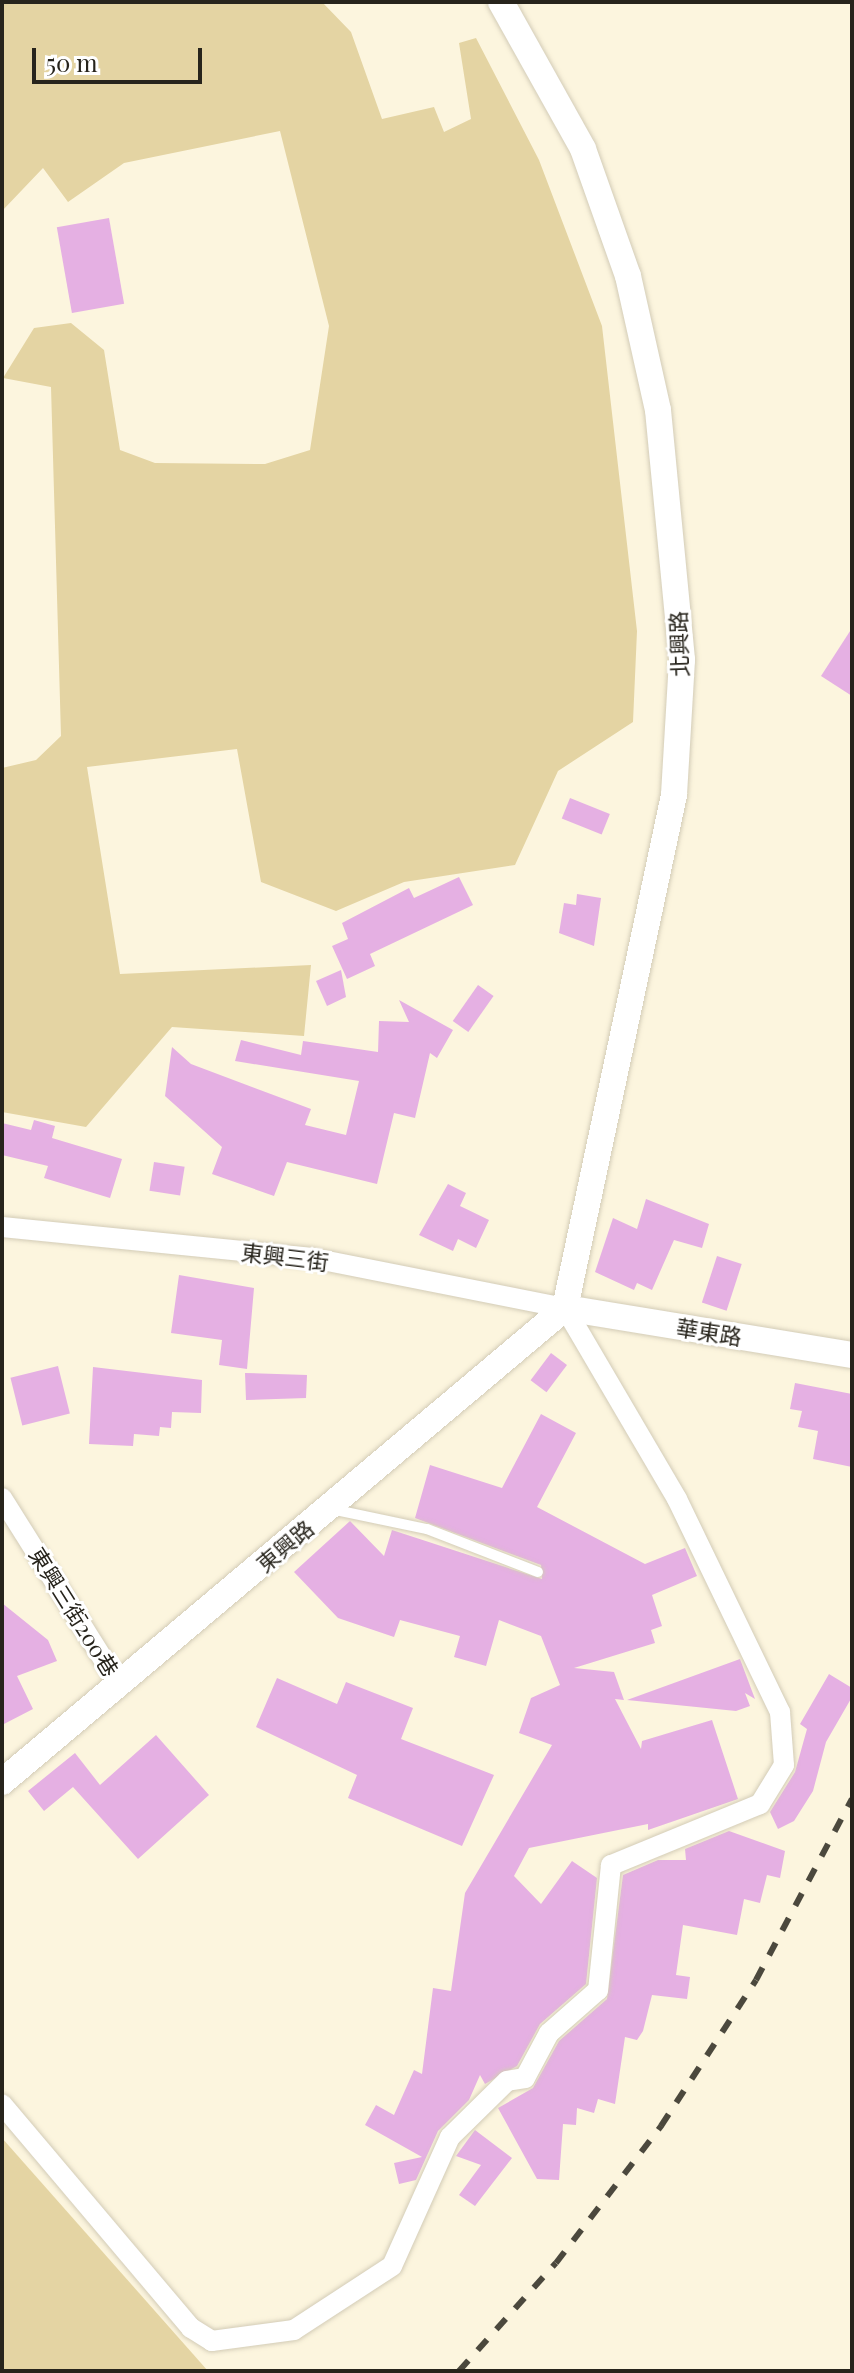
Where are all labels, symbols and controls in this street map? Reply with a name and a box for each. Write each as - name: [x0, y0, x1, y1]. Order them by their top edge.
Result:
- scale bar: [36, 32, 206, 82]
- text: 50 m: [46, 46, 98, 78]
- street label: 北興路: [665, 611, 693, 677]
- street label: 東興三街: [240, 1239, 330, 1275]
- street label: 華東路: [674, 1314, 744, 1350]
- street label: 東興路: [251, 1515, 319, 1577]
- street label: 東興三街200巷: [24, 1543, 124, 1681]

